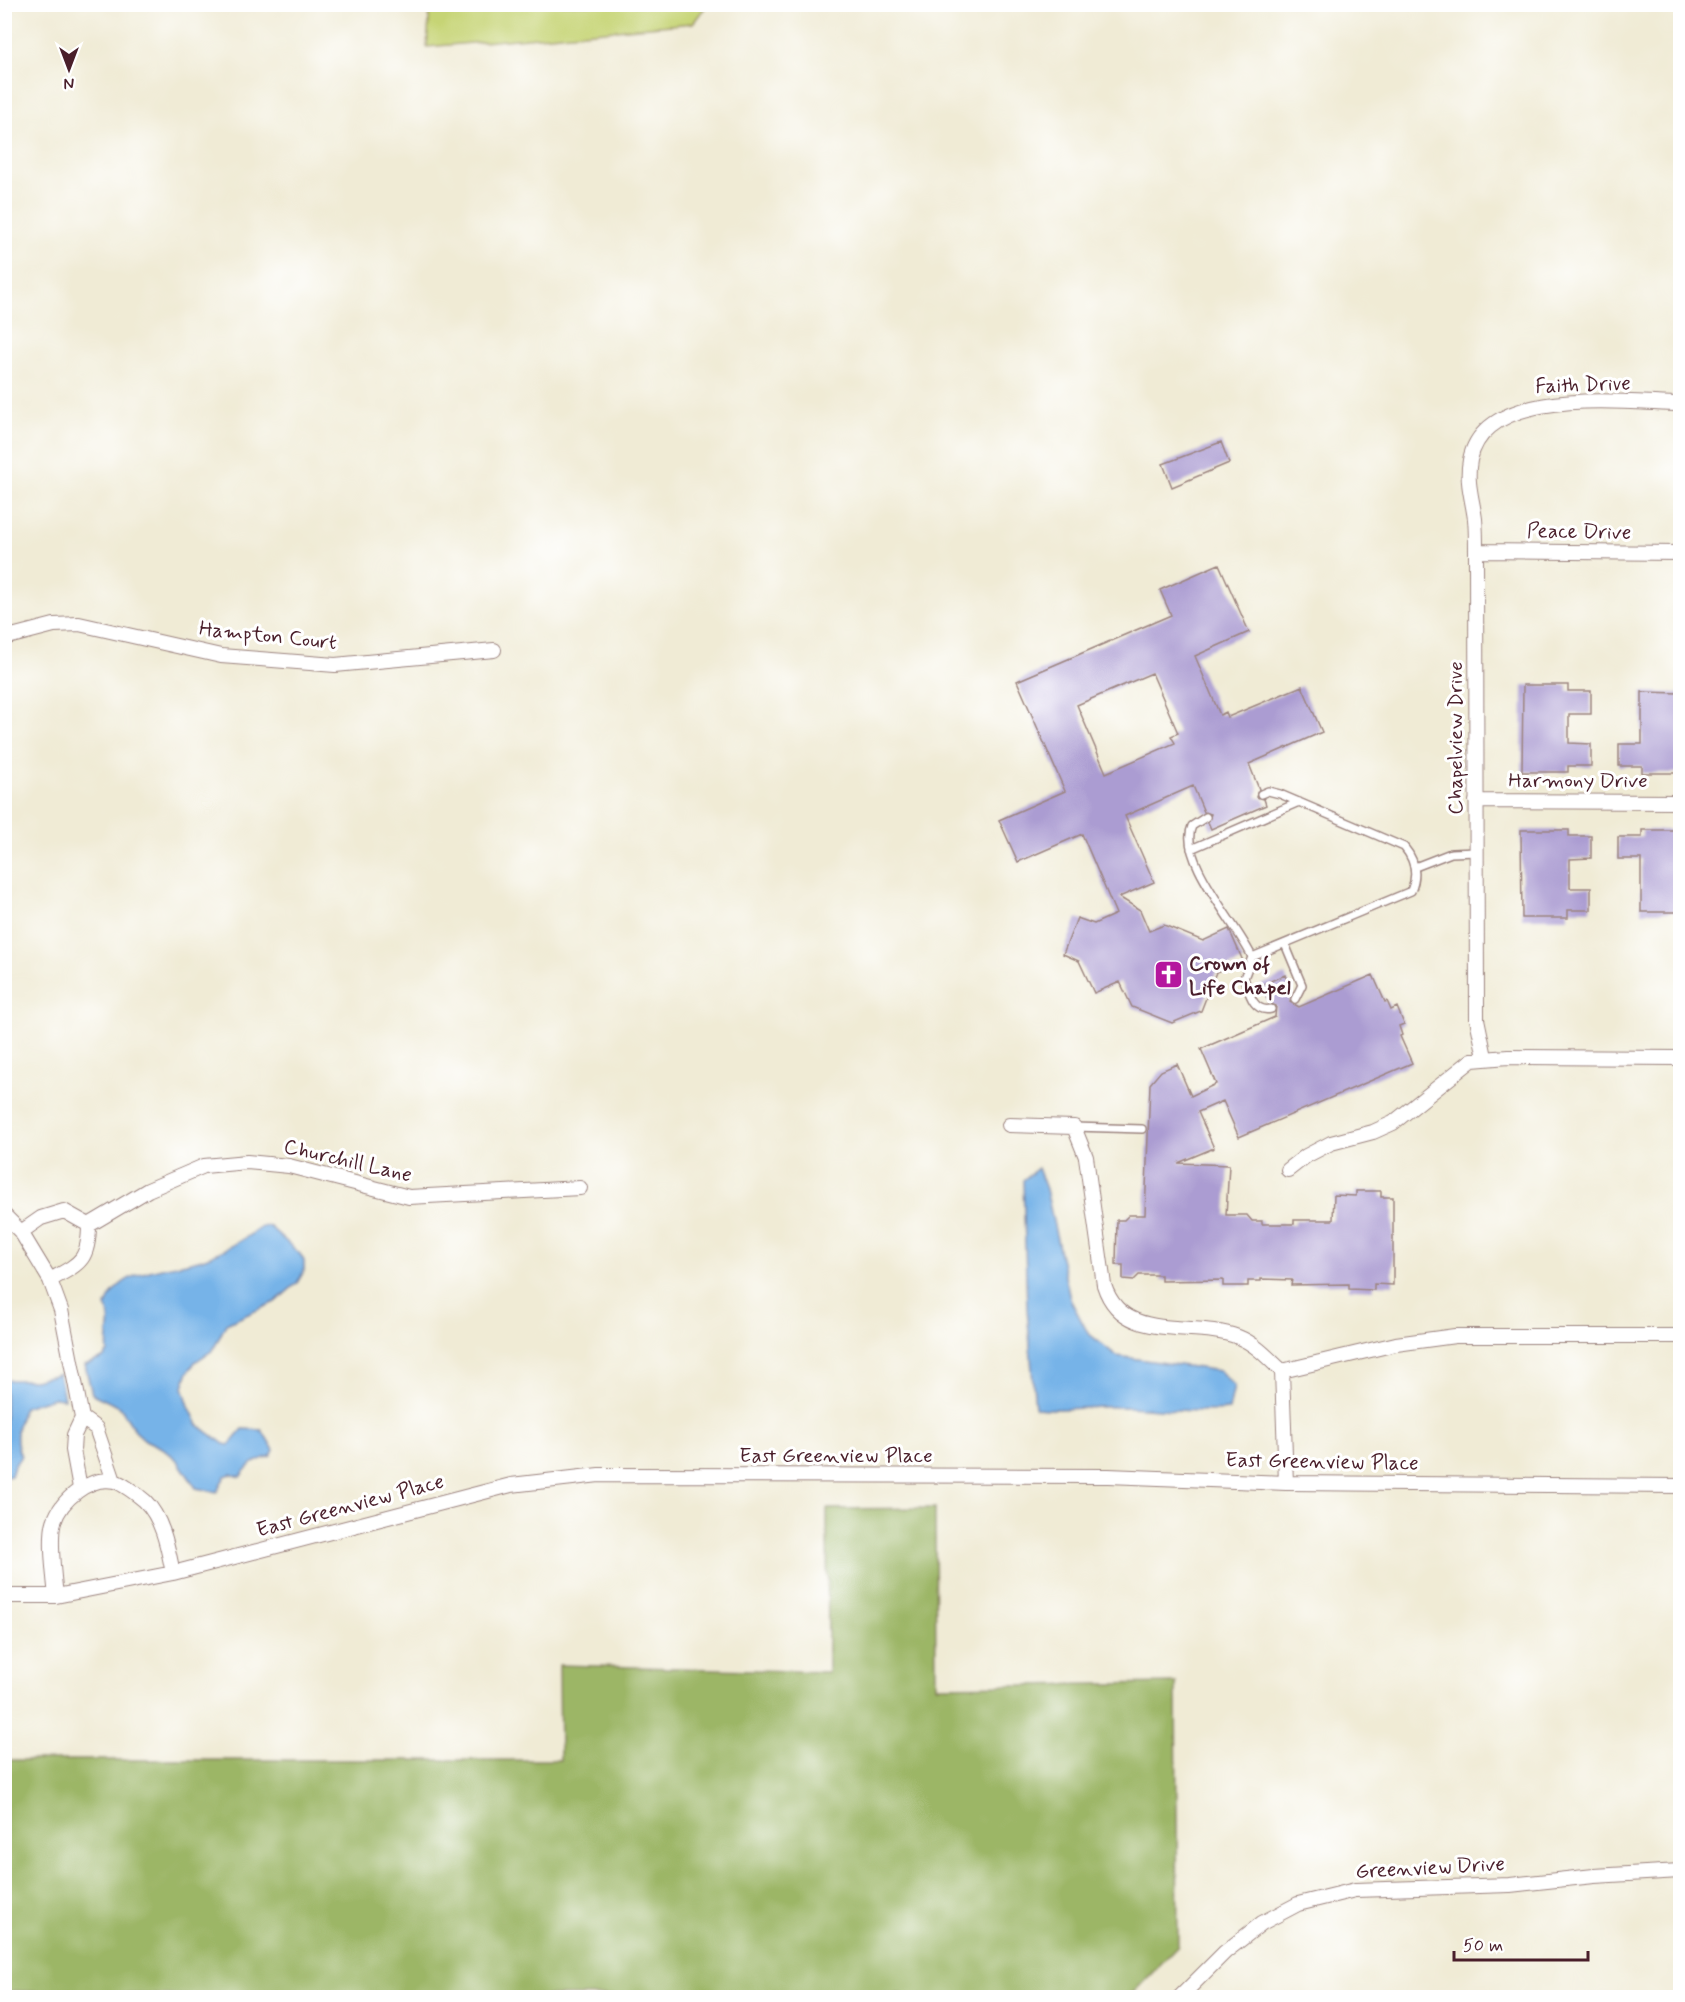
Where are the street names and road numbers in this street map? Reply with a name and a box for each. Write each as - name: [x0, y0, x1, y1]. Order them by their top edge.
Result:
- street label: Faith Drive: [1535, 369, 1631, 401]
- street label: Peace Drive: [1527, 517, 1631, 547]
- street label: Hampton Court: [198, 615, 338, 657]
- street label: Chapelview Drive: [1442, 661, 1470, 815]
- street label: Harmony Drive: [1508, 767, 1648, 795]
- street label: Churchill Lane: [281, 1133, 415, 1189]
- street label: East Greenview Place: [739, 1442, 933, 1470]
- street label: East Greenview Place: [1225, 1446, 1419, 1478]
- street label: East Greenview Place: [253, 1467, 447, 1545]
- street label: Greenview Drive: [1355, 1850, 1506, 1886]

